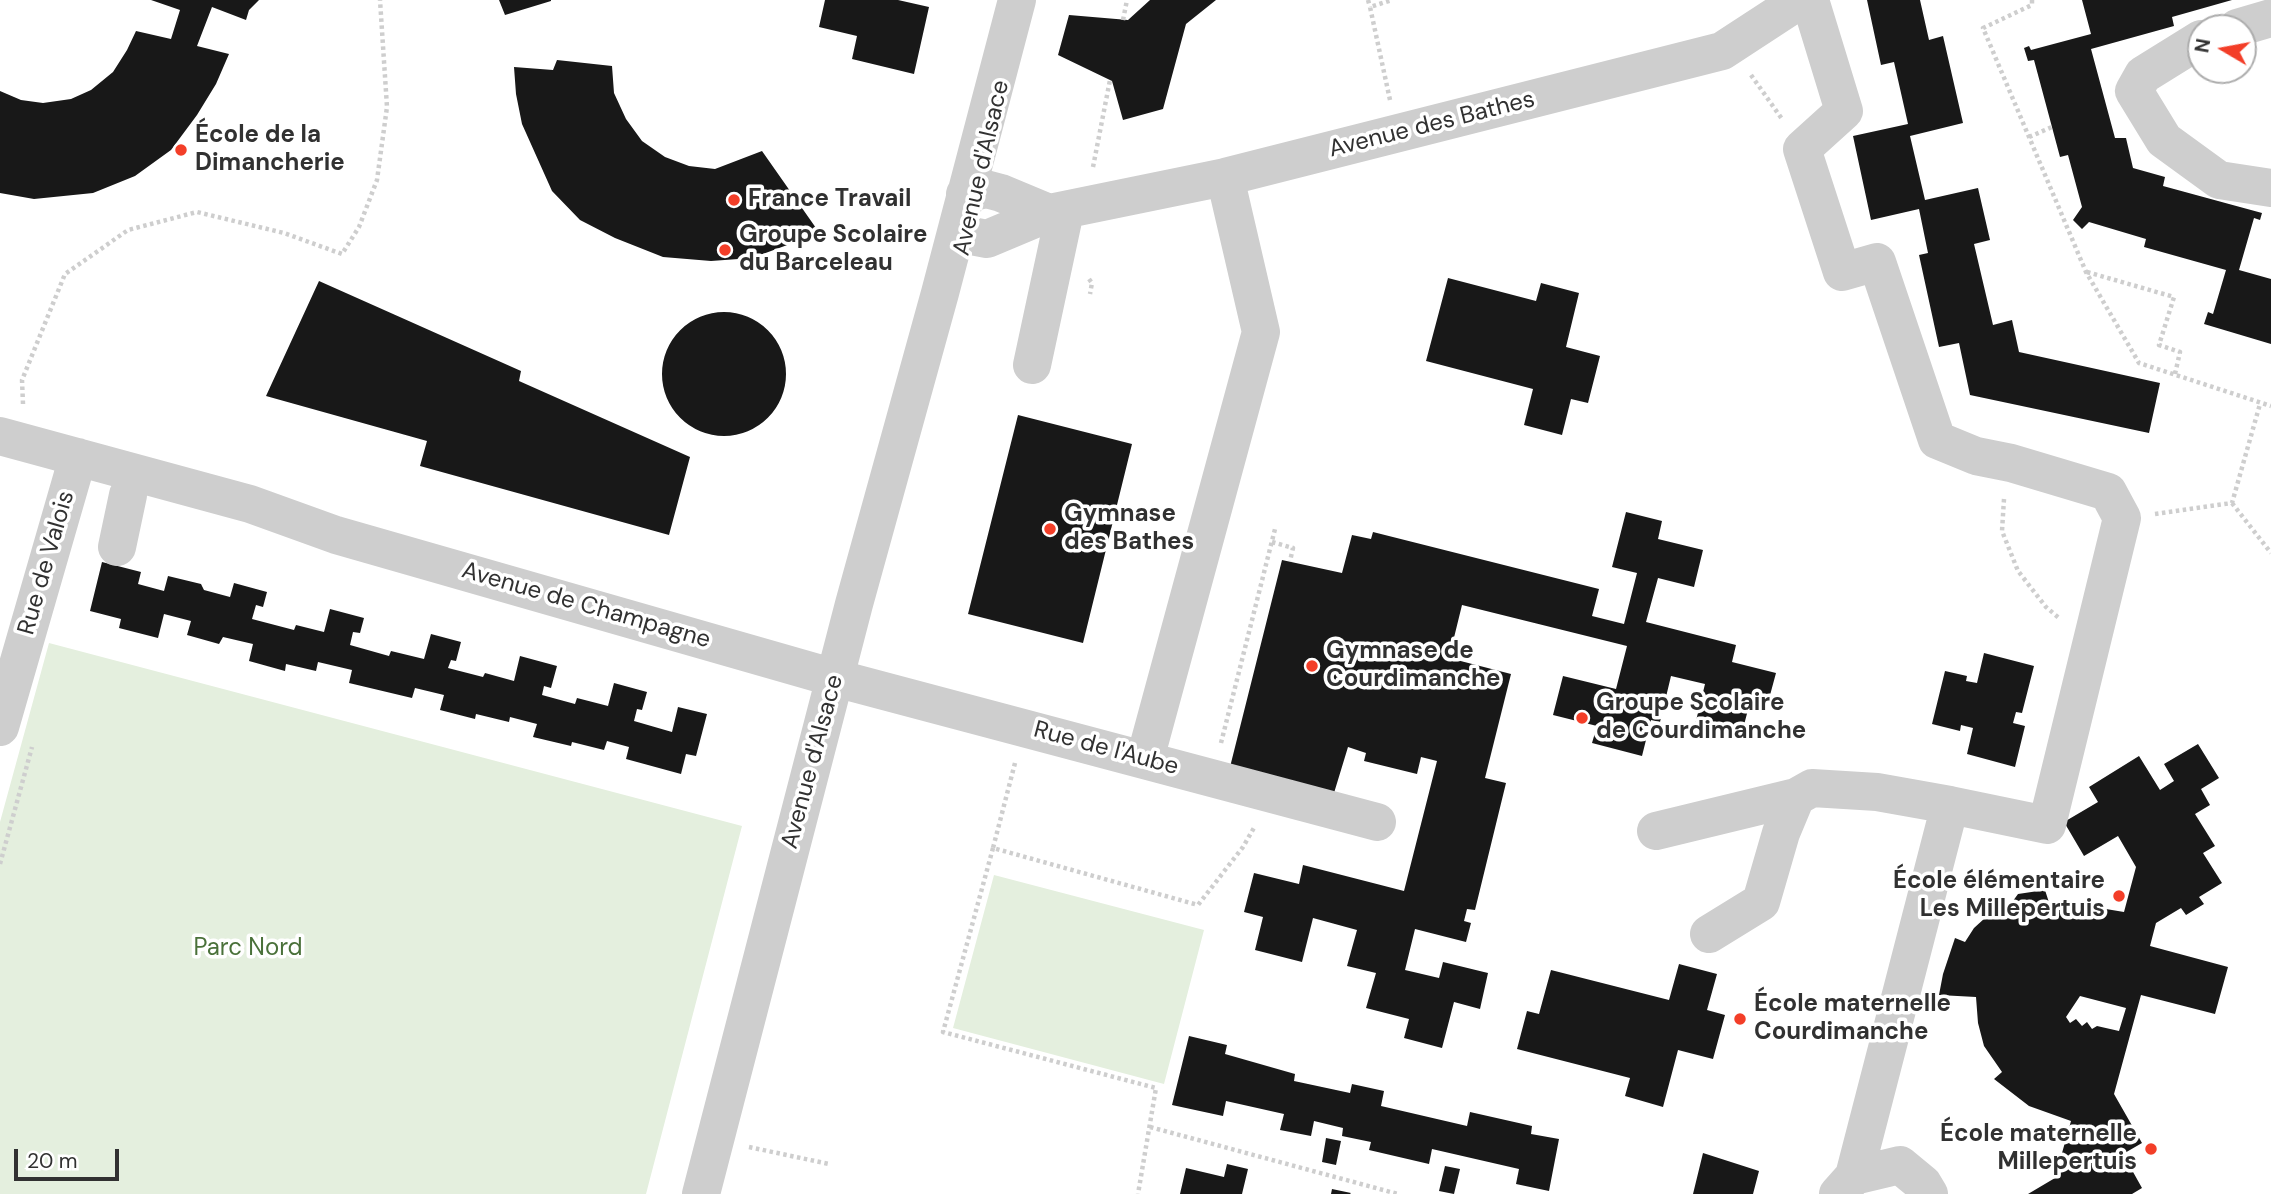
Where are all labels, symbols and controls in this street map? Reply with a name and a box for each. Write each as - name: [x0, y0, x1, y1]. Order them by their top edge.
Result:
- north arrow: [2187, 14, 2257, 84]
- text: N: [2189, 37, 2216, 55]
- street label: Avenue d'Alsace: [948, 78, 1016, 258]
- street label: Avenue des Bathes: [1326, 85, 1538, 165]
- place label: École de la Dimancherie: [195, 122, 345, 178]
- marker: École de la Dimancherie: [173, 142, 189, 158]
- place label: France Travail: [748, 186, 911, 214]
- marker: France Travail: [726, 192, 742, 208]
- place label: Groupe Scolaire du Barceleau: [739, 222, 927, 278]
- marker: Groupe Scolaire du Barceleau: [717, 242, 733, 258]
- street label: Rue de Valois: [13, 488, 81, 638]
- place label: Gymnase des Bathes: [1064, 501, 1194, 557]
- marker: Gymnase des Bathes: [1042, 521, 1058, 537]
- street label: Avenue de Champagne: [458, 557, 714, 655]
- place label: Gymnase de Courdimanche: [1326, 638, 1500, 694]
- marker: Gymnase de Courdimanche: [1304, 658, 1320, 674]
- street label: Avenue d'Alsace: [776, 672, 850, 852]
- place label: Groupe Scolaire de Courdimanche: [1596, 690, 1806, 746]
- marker: Groupe Scolaire de Courdimanche: [1574, 710, 1590, 726]
- street label: Rue de l'Aube: [1030, 716, 1182, 782]
- place label: École élémentaire Les Millepertuis: [1893, 868, 2105, 924]
- marker: École élémentaire Les Millepertuis: [2111, 888, 2127, 904]
- park label: Parc Nord: [193, 935, 303, 963]
- place label: École maternelle Courdimanche: [1754, 991, 1951, 1047]
- marker: École maternelle Courdimanche: [1732, 1011, 1748, 1027]
- place label: École maternelle Millepertuis: [1940, 1121, 2137, 1177]
- scale bar: [18, 1134, 122, 1178]
- marker: École maternelle Millepertuis: [2143, 1141, 2159, 1157]
- text: 20 m: [27, 1147, 78, 1175]

